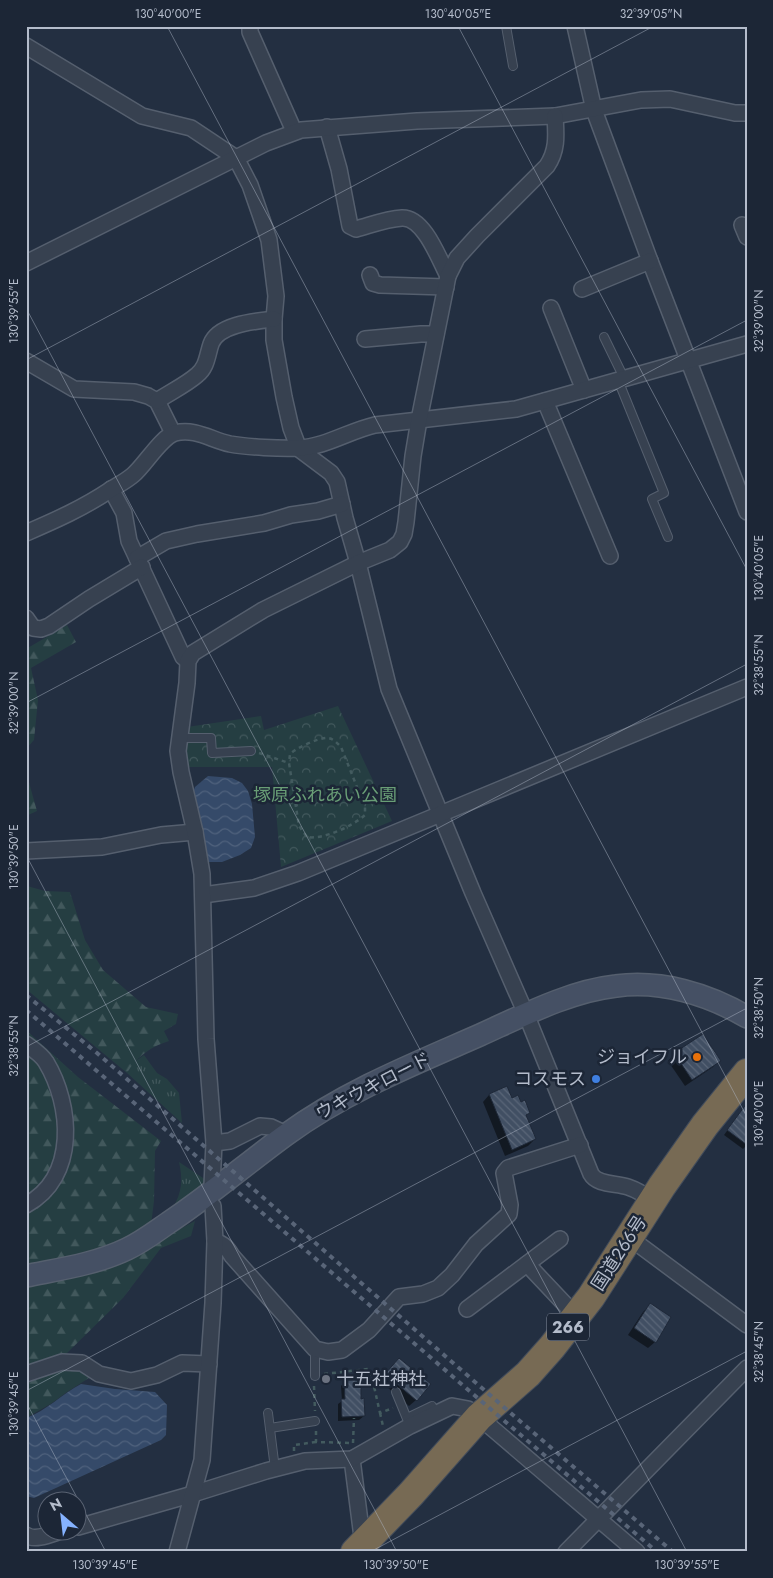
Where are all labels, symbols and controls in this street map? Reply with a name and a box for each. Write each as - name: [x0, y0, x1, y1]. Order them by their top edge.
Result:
- text: 130°40'00"E: [135, 5, 201, 23]
- text: 130°40'05"E: [425, 5, 491, 23]
- text: 32°39'05"N: [620, 5, 682, 23]
- text: 130°39'55"E: [5, 278, 23, 344]
- text: 32°39'00"N: [750, 290, 768, 352]
- text: 130°40'05"E: [750, 535, 768, 601]
- text: 32°38'55"N: [750, 634, 768, 696]
- text: 32°39'00"N: [5, 672, 23, 734]
- park label: 塚原ふれあい公園: [253, 782, 397, 808]
- text: 130°39'50"E: [5, 824, 23, 890]
- text: 32°38'50"N: [750, 977, 768, 1039]
- text: 32°38'55"N: [5, 1015, 23, 1077]
- place label: ジョイフル: [597, 1044, 687, 1070]
- street label: ウキウキロード: [311, 1046, 435, 1126]
- marker: ジョイフル: [691, 1051, 703, 1063]
- place label: コスモス: [514, 1066, 586, 1092]
- marker: コスモス: [590, 1073, 602, 1085]
- text: 130°40'00"E: [750, 1081, 768, 1147]
- street label: 国道266号: [585, 1210, 653, 1296]
- road number: 266: [547, 1314, 589, 1340]
- text: 32°38'45"N: [750, 1321, 768, 1383]
- place label: 十五社神社: [336, 1366, 426, 1392]
- text: 130°39'45"E: [5, 1371, 23, 1437]
- marker: 十五社神社: [320, 1373, 332, 1385]
- north arrow: [38, 1490, 88, 1540]
- text: N: [46, 1493, 66, 1516]
- text: 130°39'45"E: [72, 1556, 138, 1574]
- text: 130°39'50"E: [363, 1556, 429, 1574]
- text: 130°39'55"E: [654, 1556, 720, 1574]

